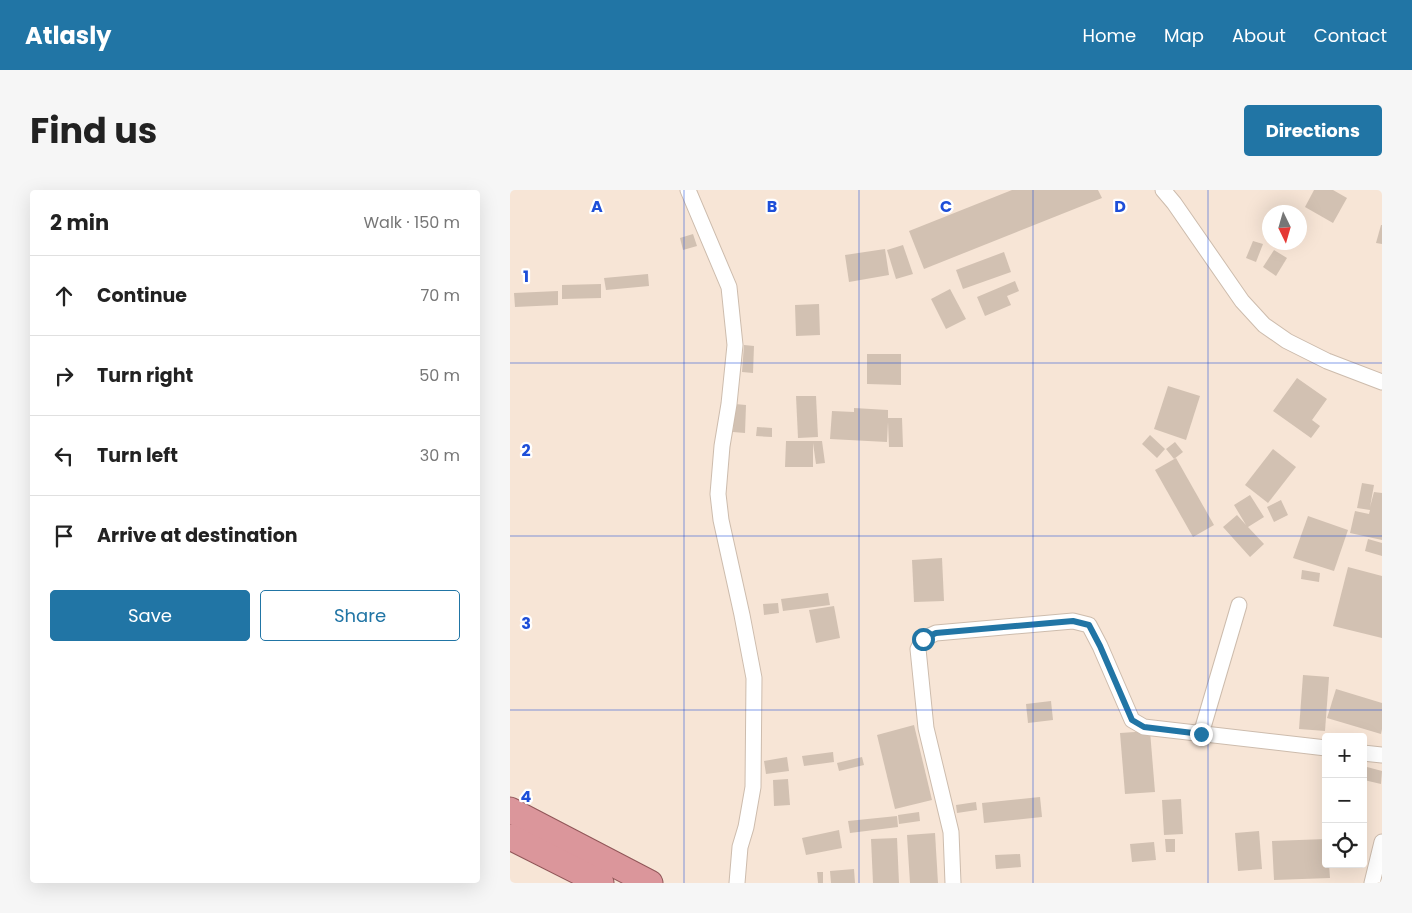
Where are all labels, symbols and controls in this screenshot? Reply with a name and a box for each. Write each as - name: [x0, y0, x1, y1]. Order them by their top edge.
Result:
- text: Atlasly: [25, 19, 111, 52]
- text: Home: [1082, 23, 1136, 48]
- text: Map: [1164, 23, 1204, 48]
- text: About: [1232, 23, 1286, 48]
- text: Contact: [1314, 23, 1387, 48]
- button: Directions: [1244, 105, 1382, 156]
- text: Find us: [30, 106, 157, 155]
- text: A: [591, 195, 603, 218]
- text: B: [767, 195, 777, 218]
- text: C: [940, 195, 952, 218]
- text: D: [1114, 195, 1126, 218]
- north arrow: [1262, 205, 1307, 250]
- text: 2 min: [50, 208, 109, 237]
- text: Walk · 150 m: [363, 211, 460, 234]
- text: 1: [523, 265, 529, 288]
- icon: ahead: [50, 282, 78, 310]
- text: Continue: [97, 282, 187, 309]
- text: 70 m: [420, 284, 460, 307]
- icon: right: [50, 362, 78, 390]
- text: Turn right: [97, 362, 193, 389]
- text: 50 m: [419, 364, 460, 387]
- text: 2: [521, 439, 531, 462]
- icon: left: [50, 442, 78, 470]
- text: Turn left: [97, 442, 178, 469]
- text: 30 m: [420, 444, 460, 467]
- icon: arrive: [50, 522, 78, 550]
- text: Arrive at destination: [97, 522, 298, 549]
- button: Save: [50, 590, 250, 641]
- button: Share: [260, 590, 460, 641]
- text: 3: [521, 612, 531, 635]
- route start: [912, 628, 935, 651]
- route end: [1190, 723, 1213, 746]
- map controls: [1322, 733, 1367, 868]
- button: +: [1322, 733, 1367, 778]
- button: −: [1322, 778, 1367, 823]
- text: 4: [521, 785, 532, 808]
- button: locate: [1322, 823, 1367, 868]

